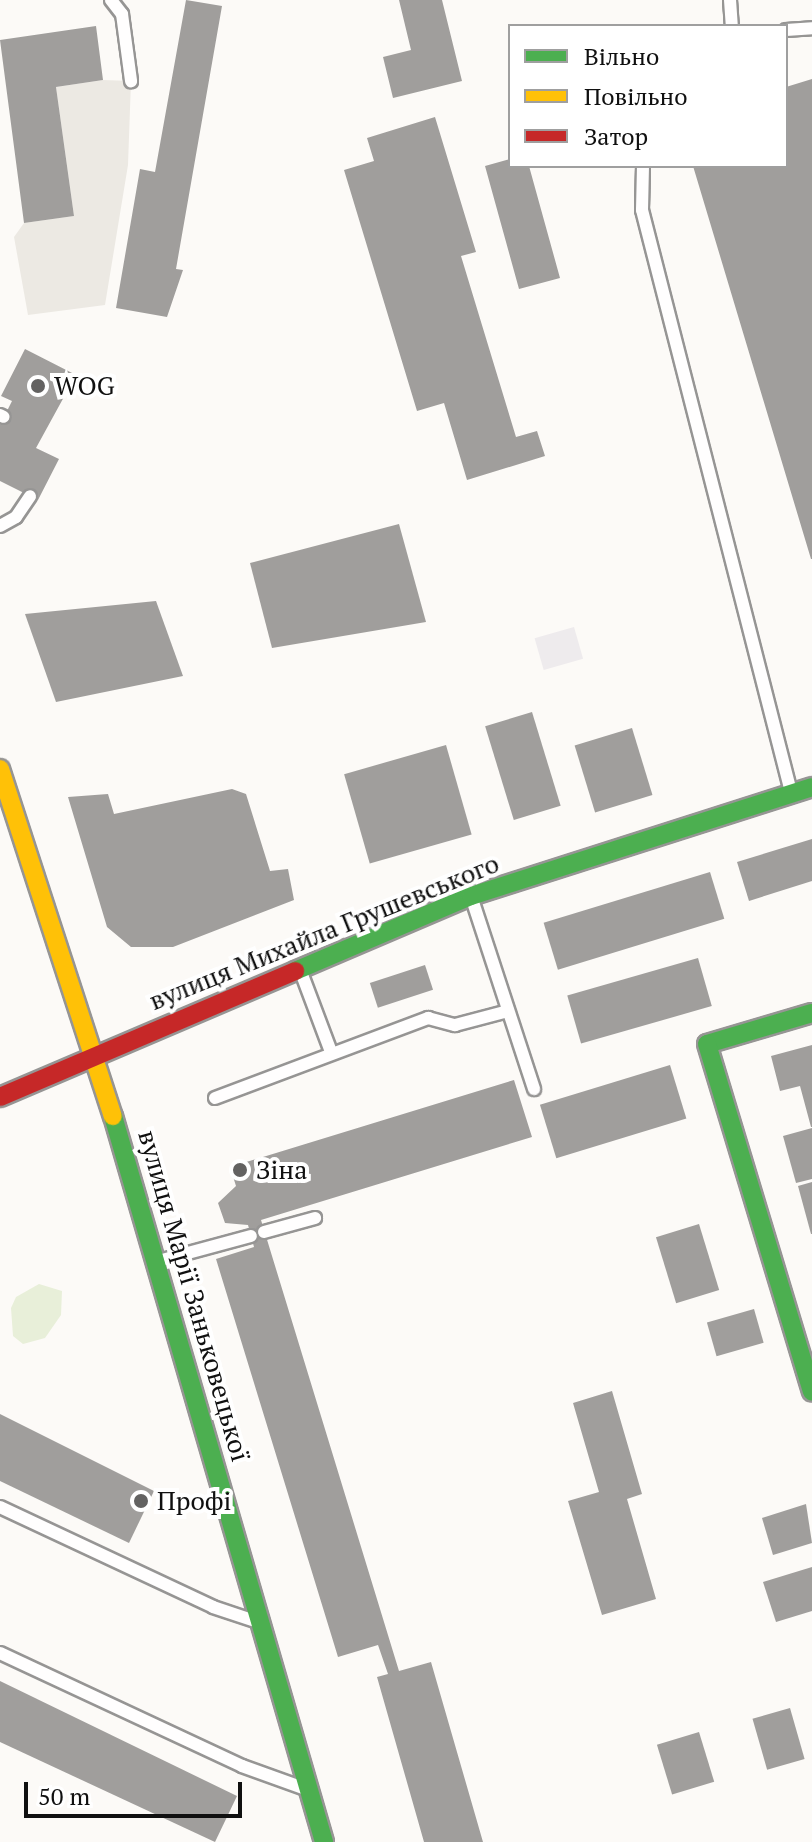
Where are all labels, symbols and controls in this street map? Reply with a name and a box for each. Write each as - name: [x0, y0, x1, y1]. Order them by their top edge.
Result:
- legend: [508, 24, 788, 168]
- text: Вільно: [584, 40, 659, 72]
- text: Повільно: [584, 80, 688, 112]
- text: Затор: [584, 120, 648, 152]
- place label: WOG: [54, 370, 115, 402]
- marker: WOG: [29, 377, 47, 395]
- street label: вулиця Михайла Грушевського: [145, 847, 503, 1017]
- street label: вулиця Марії Заньковецької: [132, 1126, 256, 1466]
- place label: Зіна: [256, 1154, 307, 1186]
- marker: Зіна: [231, 1161, 249, 1179]
- place label: Профі: [157, 1485, 231, 1517]
- marker: Профі: [132, 1492, 150, 1510]
- scale bar: [28, 1766, 246, 1816]
- text: 50 m: [38, 1780, 90, 1812]

